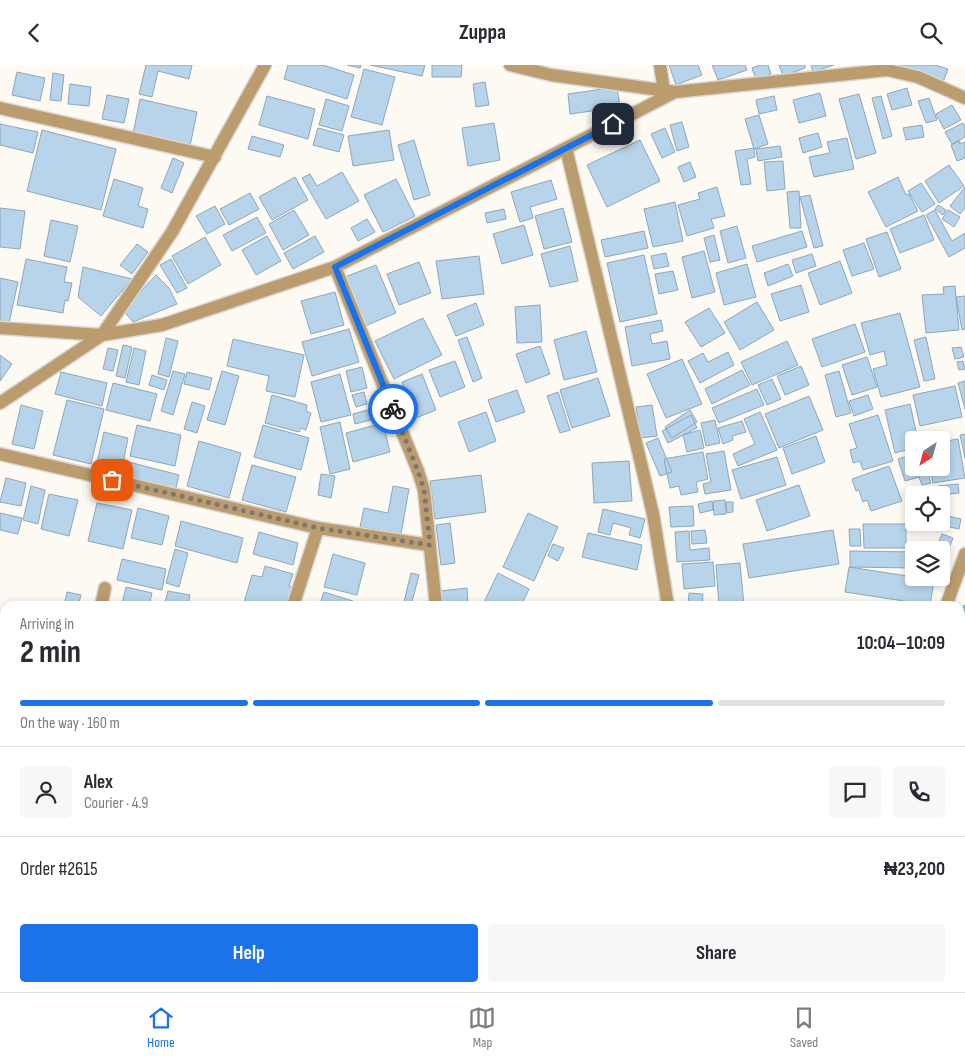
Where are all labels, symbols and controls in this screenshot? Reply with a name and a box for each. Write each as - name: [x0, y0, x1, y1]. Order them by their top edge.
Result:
- icon: back: [20, 19, 48, 47]
- text: Zuppa: [459, 19, 506, 46]
- icon: search: [917, 19, 945, 47]
- pin: [592, 103, 634, 145]
- icon: home: [599, 110, 627, 138]
- courier: [368, 384, 418, 434]
- icon: bike: [379, 395, 407, 423]
- north arrow: [905, 431, 950, 476]
- map controls: [905, 431, 950, 586]
- pin: [91, 459, 133, 501]
- icon: bag: [98, 466, 126, 494]
- button: locate: [905, 486, 950, 531]
- button: layers: [905, 541, 950, 586]
- text: Arriving in: [20, 615, 74, 634]
- text: 10:04–10:09: [857, 632, 945, 655]
- text: 2 min: [20, 633, 81, 672]
- text: On the way · 160 m: [20, 714, 120, 733]
- button: person: [20, 766, 72, 818]
- button: chat: [829, 766, 881, 818]
- button: phone: [893, 766, 945, 818]
- text: Alex: [84, 771, 113, 794]
- text: Courier · 4.9: [84, 794, 148, 813]
- text: Order #2615: [20, 858, 98, 881]
- text: ₦23,200: [884, 858, 945, 881]
- button: Help: [20, 924, 478, 982]
- button: Share: [488, 924, 945, 982]
- tab: Home: [147, 1004, 175, 1051]
- tab: Map: [468, 1004, 496, 1051]
- tab: Saved: [790, 1004, 818, 1051]

